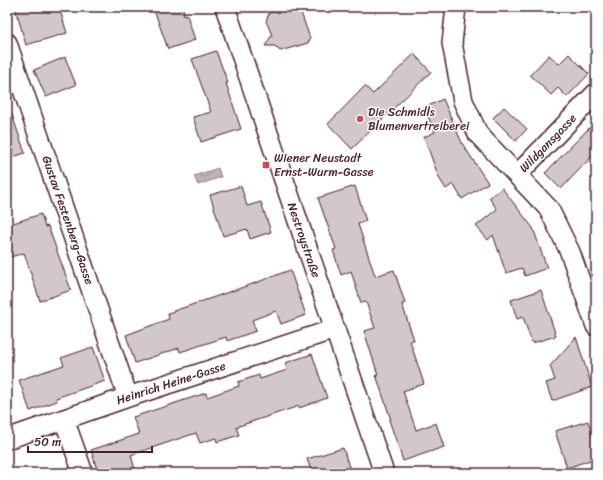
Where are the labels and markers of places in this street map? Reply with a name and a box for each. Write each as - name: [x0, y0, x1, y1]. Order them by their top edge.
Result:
- place label: Die Schmidls Blumenvertreiberei: [368, 101, 470, 137]
- marker: Die Schmidls Blumenvertreiberei: [355, 114, 365, 124]
- place label: Wiener Neustadt Ernst-Wurm-Gasse: [274, 147, 374, 183]
- marker: Wiener Neustadt Ernst-Wurm-Gasse: [261, 160, 271, 170]

